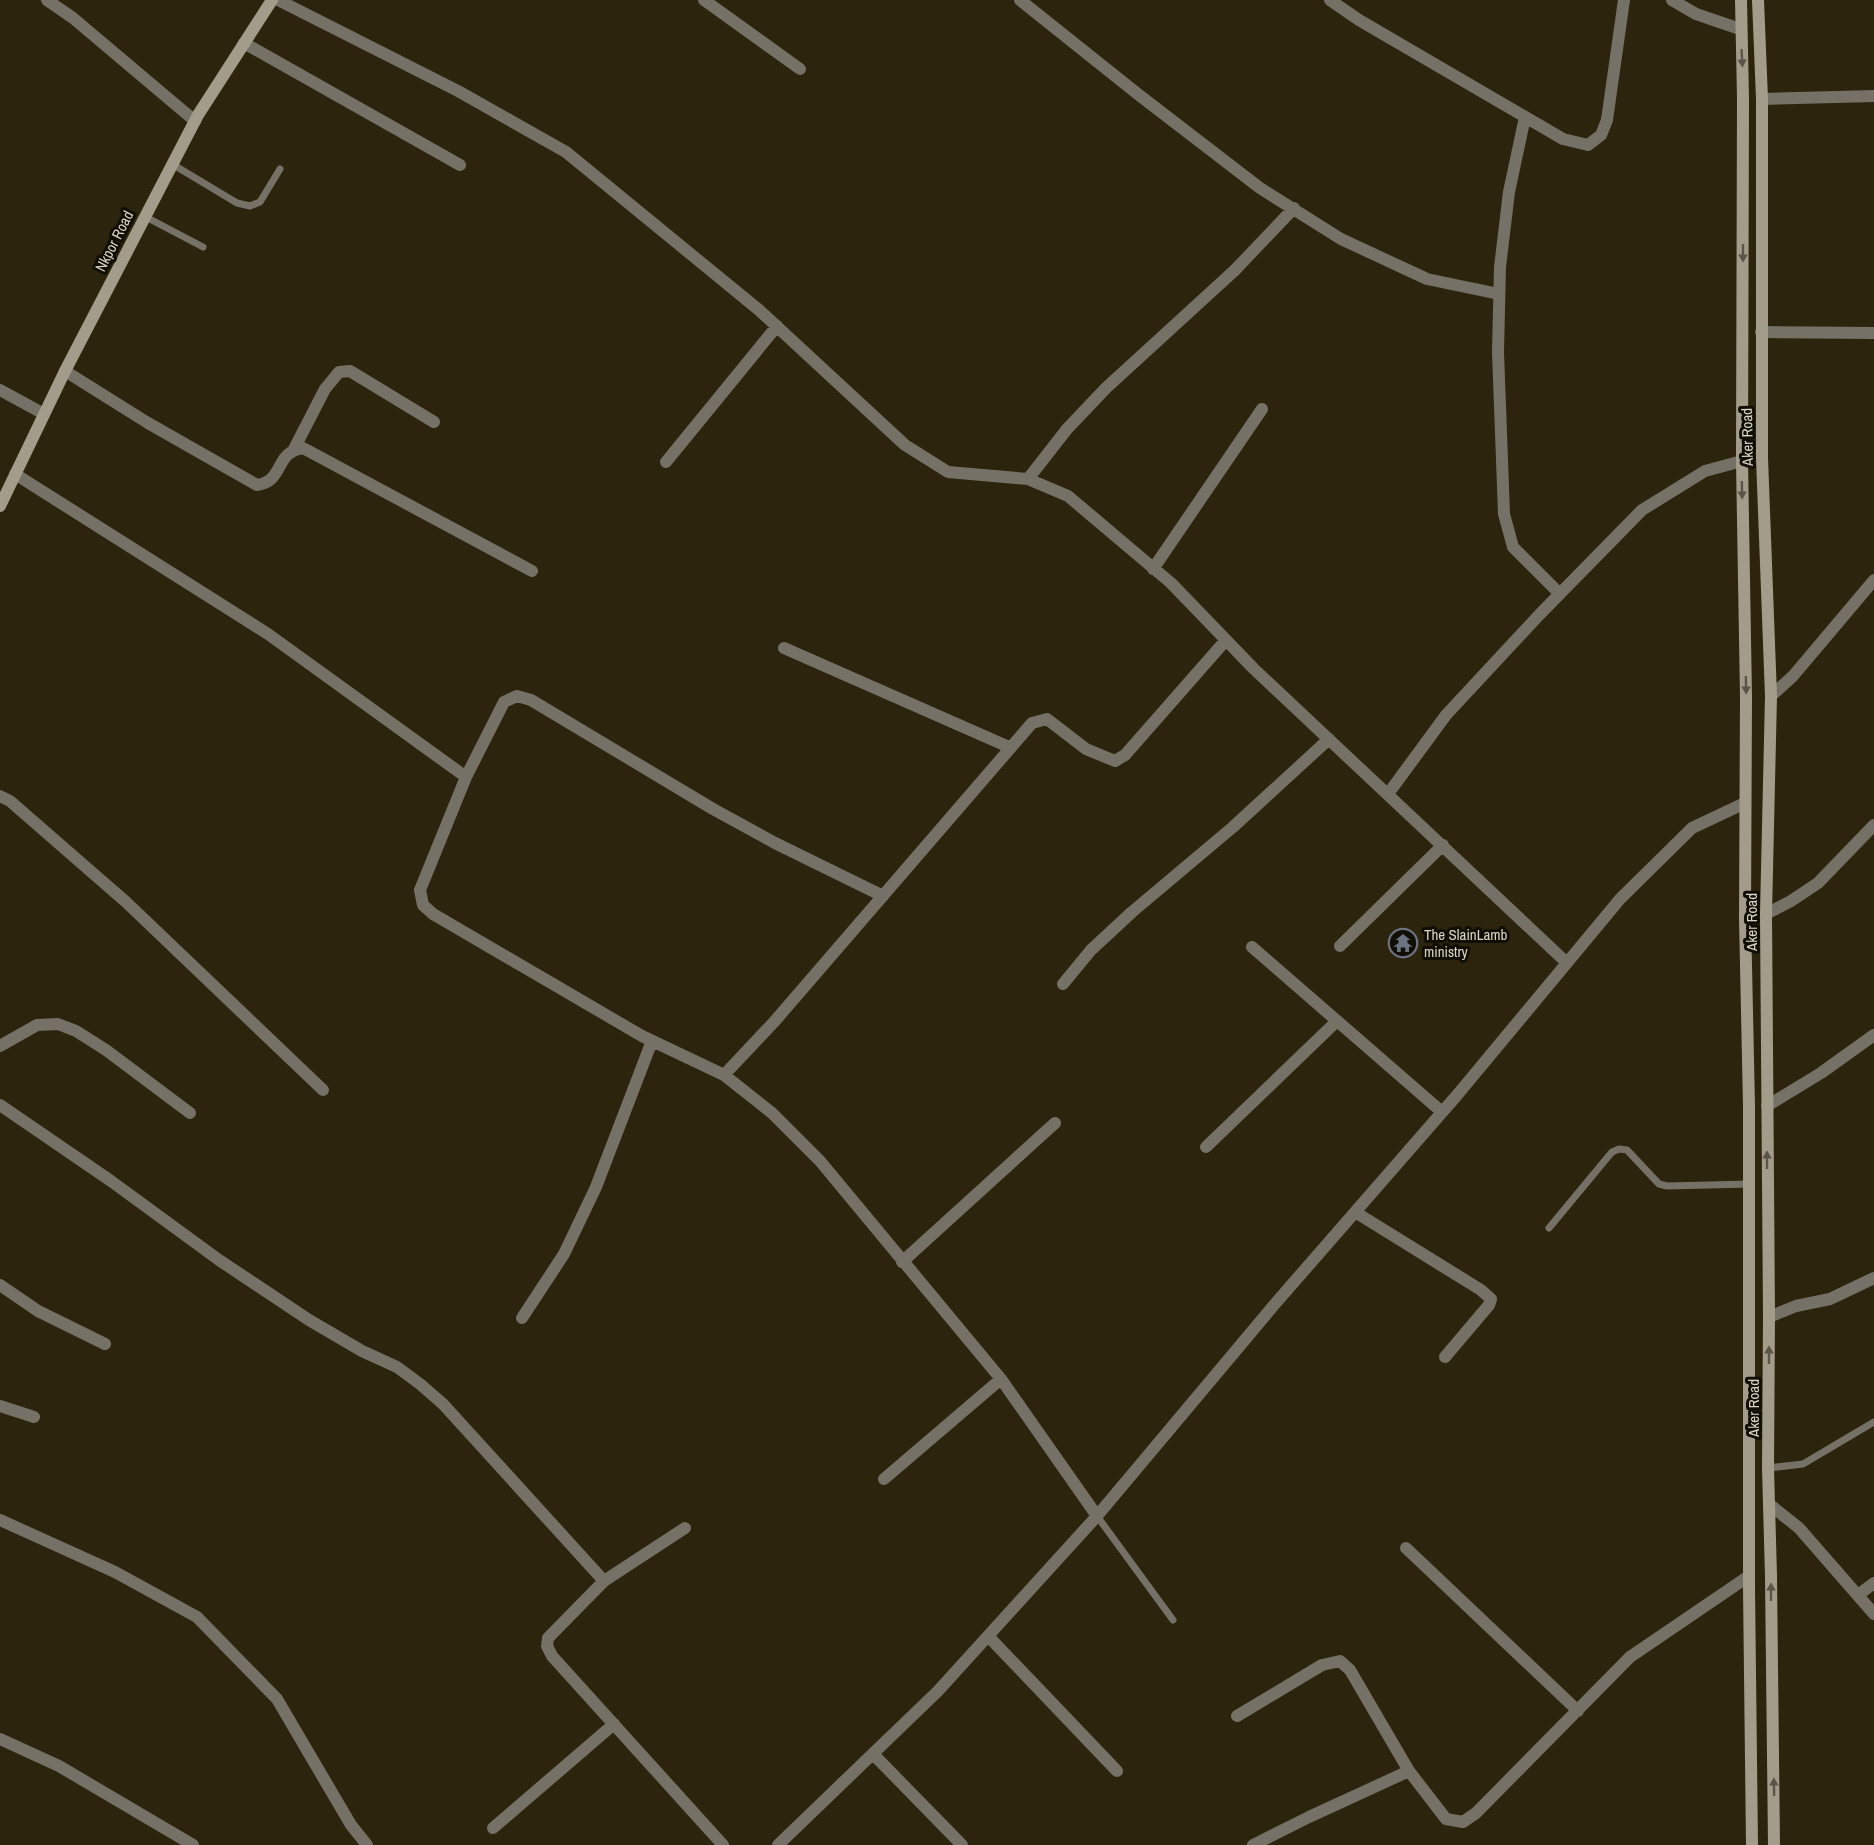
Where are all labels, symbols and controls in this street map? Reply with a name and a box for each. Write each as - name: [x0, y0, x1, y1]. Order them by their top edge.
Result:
- one-way arrow: [1737, 49, 1746, 68]
- street label: Nkpor Road: [90, 207, 138, 275]
- one-way arrow: [1738, 244, 1748, 263]
- street label: Aker Road: [1736, 408, 1758, 467]
- one-way arrow: [1738, 481, 1747, 500]
- one-way arrow: [1741, 676, 1750, 695]
- street label: Aker Road: [1741, 893, 1762, 952]
- place label: The SlainLamb ministry: [1424, 924, 1508, 962]
- temple icon: The SlainLamb ministry: [1387, 927, 1419, 959]
- one-way arrow: [1762, 1150, 1772, 1169]
- one-way arrow: [1764, 1345, 1774, 1364]
- street label: Aker Road: [1743, 1379, 1764, 1438]
- one-way arrow: [1766, 1582, 1776, 1601]
- one-way arrow: [1769, 1777, 1779, 1796]

